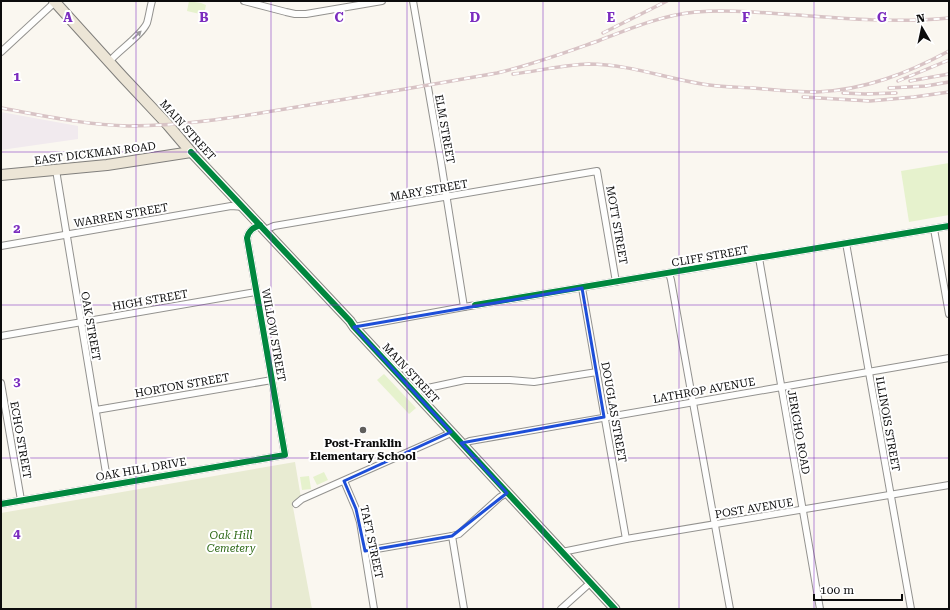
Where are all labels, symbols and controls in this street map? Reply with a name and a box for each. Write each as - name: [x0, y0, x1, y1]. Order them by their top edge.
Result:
- north arrow: [902, 8, 942, 48]
- text: A: [63, 10, 73, 25]
- text: B: [199, 10, 209, 25]
- text: C: [334, 10, 344, 25]
- text: D: [470, 10, 480, 25]
- text: E: [607, 10, 615, 25]
- text: F: [742, 10, 750, 25]
- text: G: [877, 10, 887, 25]
- text: N: [915, 11, 926, 26]
- one-way arrow: [132, 30, 142, 40]
- text: 1: [13, 69, 21, 84]
- street label: ELM STREET: [432, 93, 457, 165]
- street label: MAIN STREET: [157, 97, 218, 163]
- street label: EAST DICKMAN ROAD: [34, 140, 157, 167]
- street label: MARY STREET: [389, 177, 469, 204]
- street label: MOTT STREET: [603, 185, 630, 265]
- street label: WARREN STREET: [73, 201, 169, 230]
- text: 2: [13, 221, 21, 236]
- street label: CLIFF STREET: [671, 243, 750, 270]
- street label: HIGH STREET: [111, 287, 189, 314]
- street label: WILLOW STREET: [259, 287, 288, 383]
- street label: OAK STREET: [78, 290, 103, 362]
- street label: MAIN STREET: [380, 341, 442, 406]
- street label: DOUGLAS STREET: [598, 361, 629, 463]
- street label: HORTON STREET: [134, 371, 230, 400]
- text: 3: [13, 374, 21, 389]
- street label: LATHROP AVENUE: [652, 375, 756, 406]
- street label: ILLINOIS STREET: [873, 376, 902, 473]
- street label: JERICHO ROAD: [785, 389, 812, 476]
- street label: ECHO STREET: [7, 400, 34, 480]
- marker: Post-Franklin Elementary School: [358, 425, 368, 435]
- place label: Post-Franklin Elementary School: [310, 437, 416, 463]
- street label: OAK HILL DRIVE: [95, 455, 187, 484]
- street label: POST AVENUE: [714, 496, 794, 521]
- street label: TAFT STREET: [357, 504, 386, 580]
- text: 4: [13, 526, 21, 541]
- park label: Oak Hill Cemetery: [207, 529, 256, 555]
- scale bar: [814, 576, 902, 602]
- text: 100 m: [820, 583, 854, 597]

